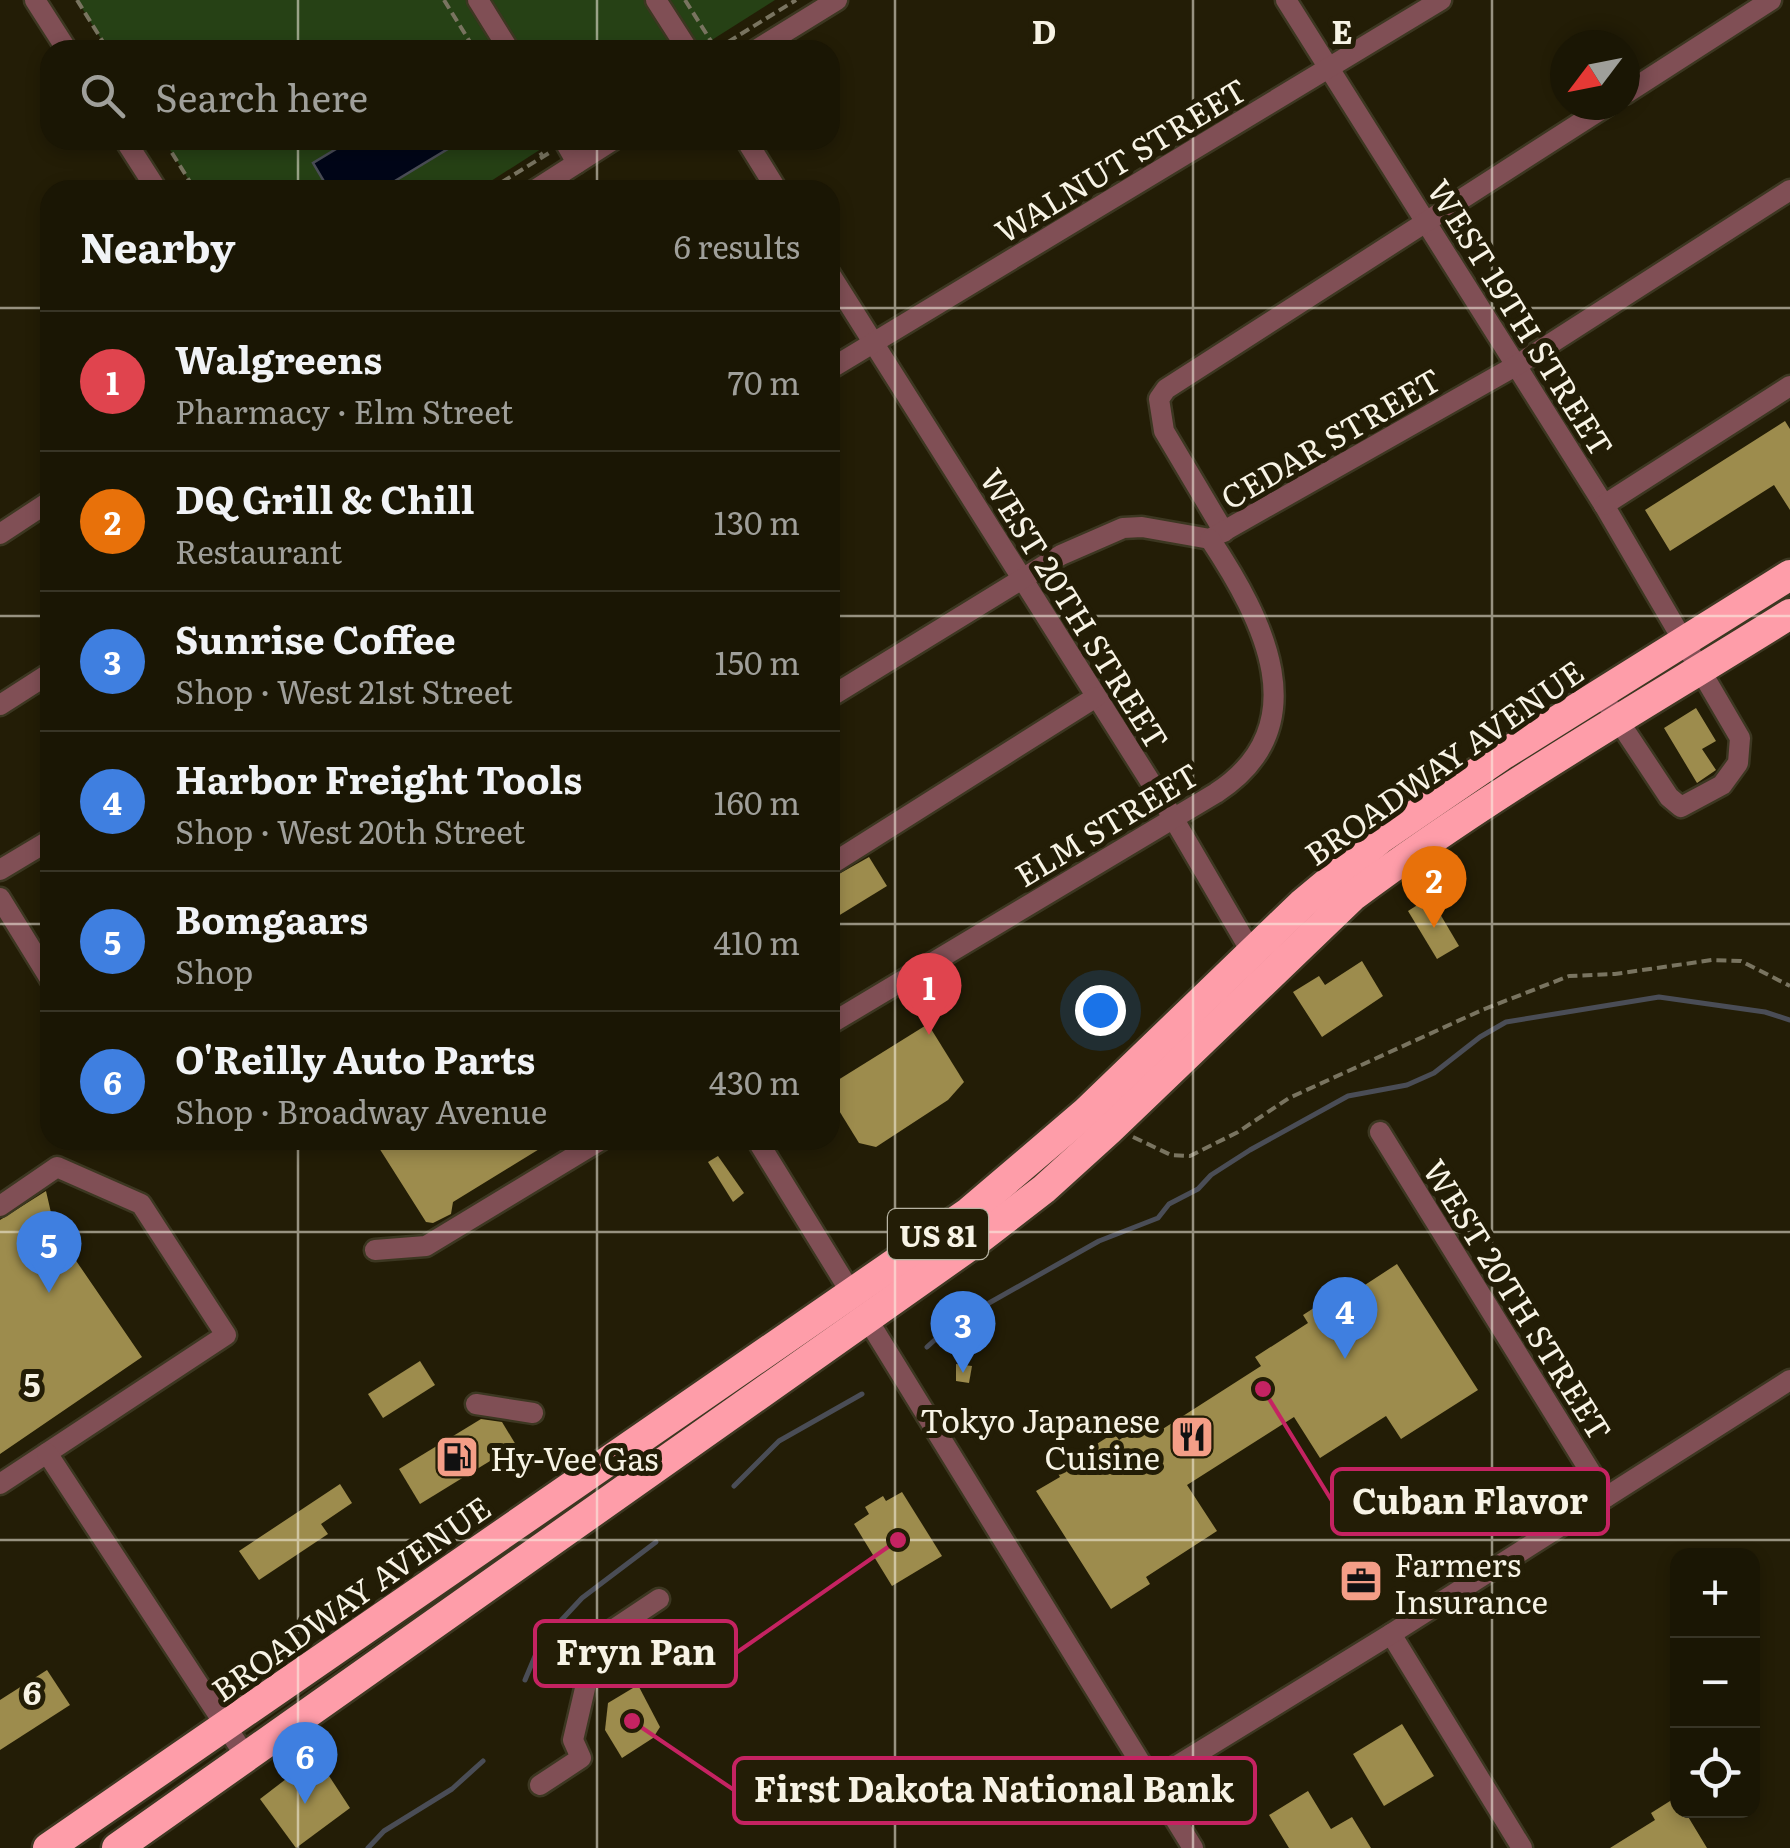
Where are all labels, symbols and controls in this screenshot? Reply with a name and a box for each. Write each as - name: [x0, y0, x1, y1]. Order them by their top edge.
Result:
- text: D: [1032, 6, 1056, 54]
- text: E: [1331, 6, 1353, 54]
- north arrow: [1550, 30, 1640, 120]
- search box: [40, 40, 840, 150]
- street label: WALNUT STREET: [985, 65, 1255, 253]
- text: Search here: [155, 67, 368, 124]
- icon: search: [75, 68, 130, 123]
- street label: WEST 19TH STREET: [1417, 169, 1627, 465]
- text: Nearby: [80, 214, 236, 276]
- text: 6 results: [674, 221, 800, 269]
- text: Walgreens: [175, 329, 382, 386]
- street label: CEDAR STREET: [1211, 354, 1449, 520]
- text: 1: [106, 357, 119, 405]
- text: 70 m: [728, 357, 800, 405]
- text: Pharmacy · Elm Street: [175, 386, 513, 434]
- street label: WEST 20TH STREET: [970, 458, 1182, 758]
- text: DQ Grill & Chill: [175, 469, 475, 526]
- text: 2: [104, 497, 121, 545]
- text: 130 m: [714, 497, 800, 545]
- text: Restaurant: [175, 526, 342, 574]
- text: Sunrise Coffee: [175, 609, 456, 666]
- text: 3: [104, 637, 121, 685]
- text: 150 m: [715, 637, 800, 685]
- street label: BROADWAY AVENUE: [1294, 646, 1592, 876]
- text: Shop · West 21st Street: [175, 666, 513, 714]
- text: Harbor Freight Tools: [175, 749, 582, 806]
- street label: ELM STREET: [1005, 749, 1207, 897]
- text: 4: [103, 777, 122, 825]
- text: 160 m: [714, 777, 800, 825]
- text: Shop · West 20th Street: [175, 806, 525, 854]
- pin: 2: [1402, 846, 1466, 928]
- text: Bomgaars: [175, 889, 368, 946]
- text: 5: [104, 917, 121, 965]
- text: 410 m: [713, 917, 800, 965]
- text: Shop: [175, 946, 253, 994]
- pin: 1: [896, 952, 962, 1035]
- your location: [1075, 985, 1126, 1036]
- text: O'Reilly Auto Parts: [175, 1029, 535, 1086]
- text: 6: [103, 1057, 122, 1105]
- text: 430 m: [709, 1057, 800, 1105]
- text: Shop · Broadway Avenue: [175, 1086, 547, 1134]
- street label: WEST 20TH STREET: [1413, 1149, 1625, 1449]
- road number: US 81: [888, 1209, 988, 1259]
- pin: 5: [17, 1210, 82, 1293]
- pin: 4: [1312, 1276, 1378, 1359]
- pin: 3: [930, 1290, 996, 1373]
- text: 5: [23, 1359, 41, 1407]
- place label: Tokyo Japanese Cuisine: [920, 1395, 1160, 1480]
- restaurant icon: Tokyo Japanese Cuisine: [1169, 1414, 1215, 1460]
- place label: Hy-Vee Gas: [490, 1433, 659, 1481]
- fuel station icon: Hy-Vee Gas: [434, 1434, 480, 1480]
- callout: Cuban Flavor: [1332, 1469, 1608, 1534]
- text: Cuban Flavor: [1352, 1473, 1588, 1525]
- street label: BROADWAY AVENUE: [201, 1482, 499, 1712]
- place label: Farmers Insurance: [1394, 1539, 1548, 1624]
- map controls: [1670, 1548, 1760, 1818]
- button: +: [1670, 1548, 1760, 1638]
- office icon: Farmers Insurance: [1338, 1558, 1384, 1604]
- callout: Fryn Pan: [535, 1621, 736, 1686]
- text: Fryn Pan: [556, 1624, 716, 1676]
- button: −: [1670, 1638, 1760, 1728]
- text: 6: [23, 1667, 41, 1715]
- pin: 6: [272, 1722, 338, 1804]
- button: locate: [1670, 1728, 1760, 1818]
- callout: First Dakota National Bank: [734, 1758, 1255, 1823]
- text: First Dakota National Bank: [754, 1761, 1235, 1813]

